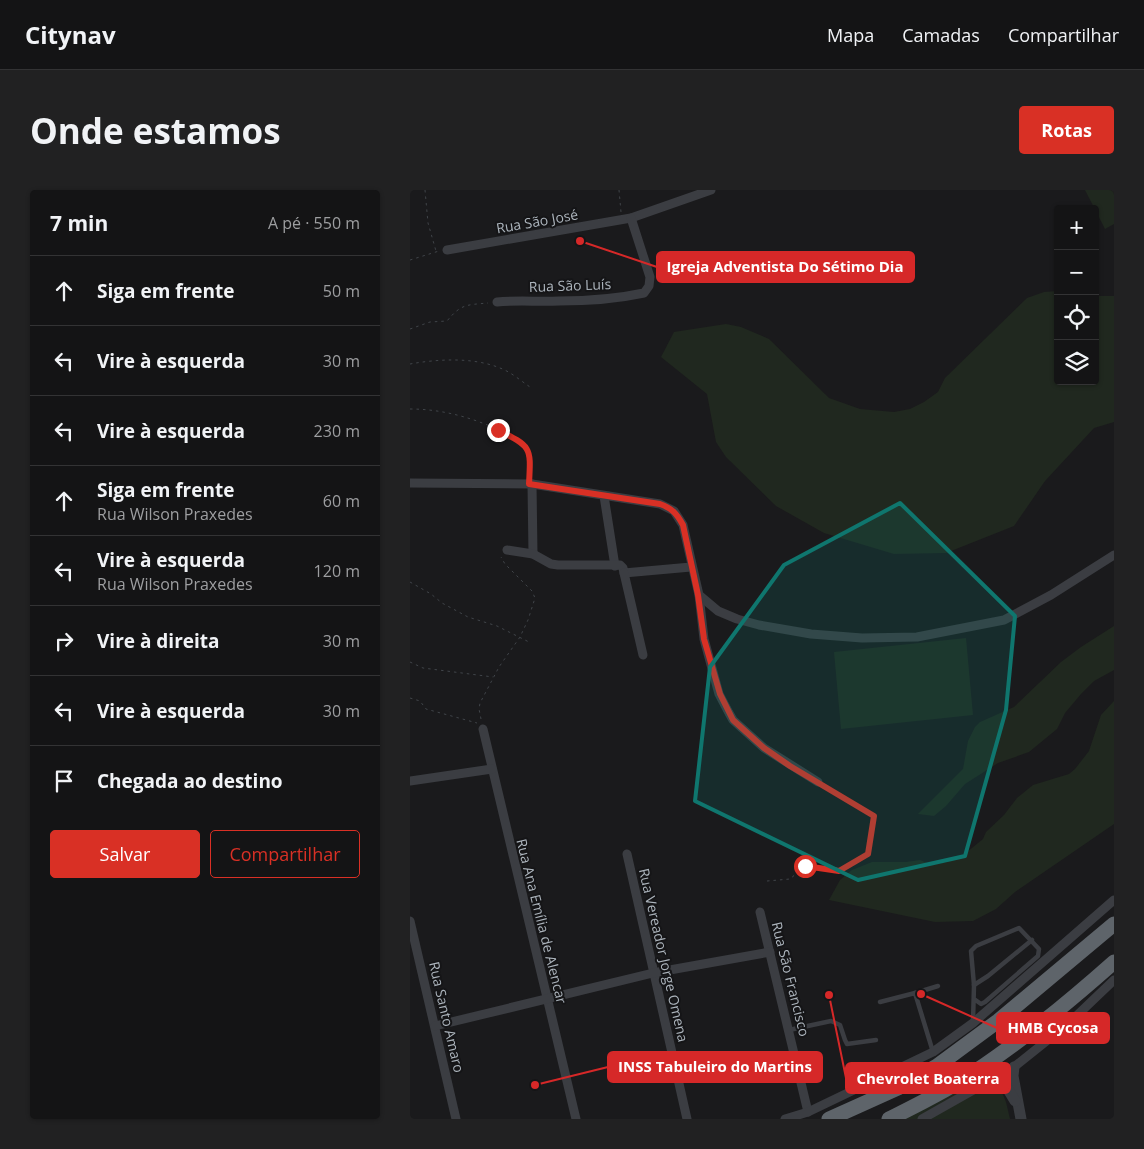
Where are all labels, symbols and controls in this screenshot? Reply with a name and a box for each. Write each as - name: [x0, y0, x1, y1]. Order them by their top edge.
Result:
- text: Citynav: [25, 18, 116, 51]
- text: Mapa: [827, 23, 874, 47]
- text: Camadas: [902, 23, 980, 47]
- text: Compartilhar: [1008, 23, 1119, 47]
- button: Rotas: [1019, 106, 1114, 154]
- text: Onde estamos: [30, 107, 281, 154]
- street label: Rua São José: [495, 204, 580, 238]
- map controls: [1054, 205, 1099, 385]
- button: +: [1054, 205, 1099, 250]
- text: 7 min: [50, 209, 108, 237]
- text: A pé · 550 m: [268, 212, 360, 234]
- button: −: [1054, 250, 1099, 295]
- callout: Igreja Adventista Do Sétimo Dia: [657, 252, 914, 282]
- text: Igreja Adventista Do Sétimo Dia: [667, 256, 903, 276]
- street label: Rua São Luís: [529, 274, 612, 296]
- icon: ahead: [50, 277, 78, 305]
- text: Siga em frente: [97, 278, 234, 304]
- text: 50 m: [323, 280, 360, 302]
- button: locate: [1054, 295, 1099, 340]
- button: layers: [1054, 340, 1099, 385]
- icon: left: [50, 347, 78, 375]
- text: Vire à esquerda: [97, 348, 245, 374]
- text: 30 m: [323, 350, 360, 372]
- icon: left: [50, 417, 78, 445]
- text: Vire à esquerda: [97, 418, 245, 444]
- route end: [487, 419, 510, 442]
- text: 230 m: [314, 420, 360, 442]
- text: Siga em frente: [97, 477, 234, 503]
- icon: ahead: [50, 487, 78, 515]
- text: 60 m: [323, 490, 360, 512]
- text: Rua Wilson Praxedes: [97, 503, 253, 525]
- text: Vire à esquerda: [97, 547, 245, 573]
- icon: left: [50, 557, 78, 585]
- text: 120 m: [314, 560, 360, 582]
- text: Rua Wilson Praxedes: [97, 573, 253, 595]
- icon: right: [50, 627, 78, 655]
- text: Vire à direita: [97, 628, 220, 654]
- text: 30 m: [323, 630, 360, 652]
- icon: left: [50, 697, 78, 725]
- text: Vire à esquerda: [97, 698, 245, 724]
- text: 30 m: [323, 700, 360, 722]
- icon: arrive: [50, 767, 78, 795]
- text: Chegada ao destino: [97, 768, 283, 794]
- button: Salvar: [50, 830, 200, 878]
- button: Compartilhar: [210, 830, 360, 878]
- street label: Rua Ana Emília de Alencar: [512, 837, 572, 1006]
- route start: [794, 855, 817, 878]
- street label: Rua Vereador Jorge Omena: [635, 866, 693, 1044]
- street label: Rua São Francisco: [768, 920, 814, 1038]
- street label: Rua Santo Amaro: [425, 960, 469, 1074]
- callout: HMB Cycosa: [997, 1013, 1109, 1043]
- text: HMB Cycosa: [1007, 1017, 1099, 1037]
- callout: INSS Tabuleiro do Martins: [608, 1052, 822, 1082]
- text: INSS Tabuleiro do Martins: [618, 1056, 812, 1076]
- callout: Chevrolet Boaterra: [846, 1063, 1010, 1093]
- text: Chevrolet Boaterra: [856, 1068, 1000, 1088]

